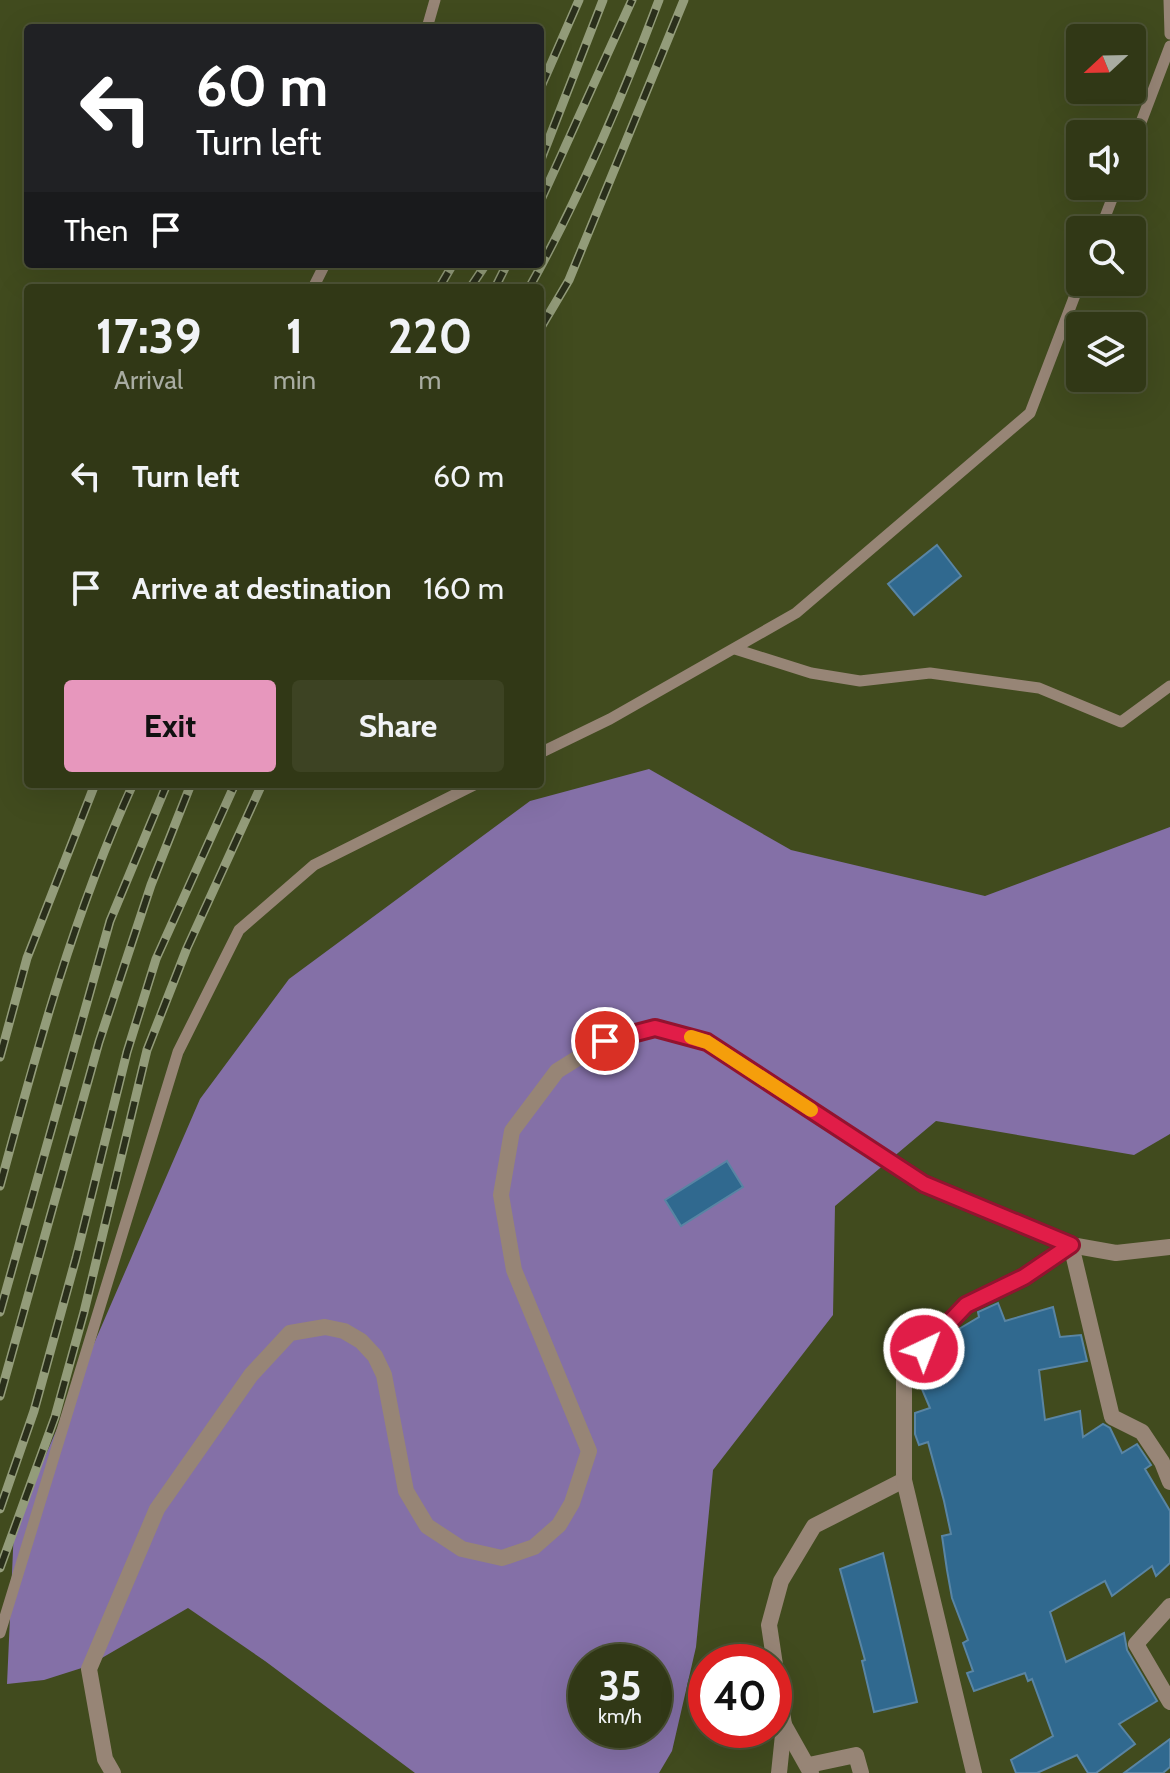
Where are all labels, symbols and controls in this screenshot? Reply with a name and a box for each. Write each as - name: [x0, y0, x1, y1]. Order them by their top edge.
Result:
- north arrow: [1066, 24, 1146, 104]
- map controls: [1066, 24, 1146, 392]
- text: 60 m: [196, 52, 328, 120]
- icon: left: [64, 56, 168, 160]
- text: Turn left: [196, 120, 321, 164]
- button: sound: [1066, 120, 1146, 200]
- icon: arrive: [144, 208, 188, 252]
- text: Then: [64, 212, 128, 249]
- button: search: [1066, 216, 1146, 296]
- text: 17:39: [96, 307, 201, 365]
- text: 1: [286, 307, 303, 365]
- text: 220: [388, 307, 472, 365]
- button: layers: [1066, 312, 1146, 392]
- text: Arrival: [114, 364, 183, 396]
- text: min: [273, 364, 316, 396]
- text: m: [419, 364, 441, 396]
- icon: left: [64, 454, 108, 498]
- text: Turn left: [132, 458, 240, 495]
- text: 60 m: [433, 458, 504, 495]
- icon: arrive: [64, 566, 108, 610]
- text: Arrive at destination: [132, 570, 392, 607]
- text: 160 m: [423, 570, 504, 607]
- button: Exit: [64, 680, 276, 772]
- button: Share: [292, 680, 504, 772]
- pin: [571, 1007, 639, 1075]
- icon: arrive: [583, 1019, 627, 1063]
- position arrow: [882, 1307, 966, 1391]
- speed limit sign: 40: [688, 1644, 792, 1748]
- text: 35: [598, 1661, 642, 1710]
- text: km/h: [598, 1704, 642, 1728]

